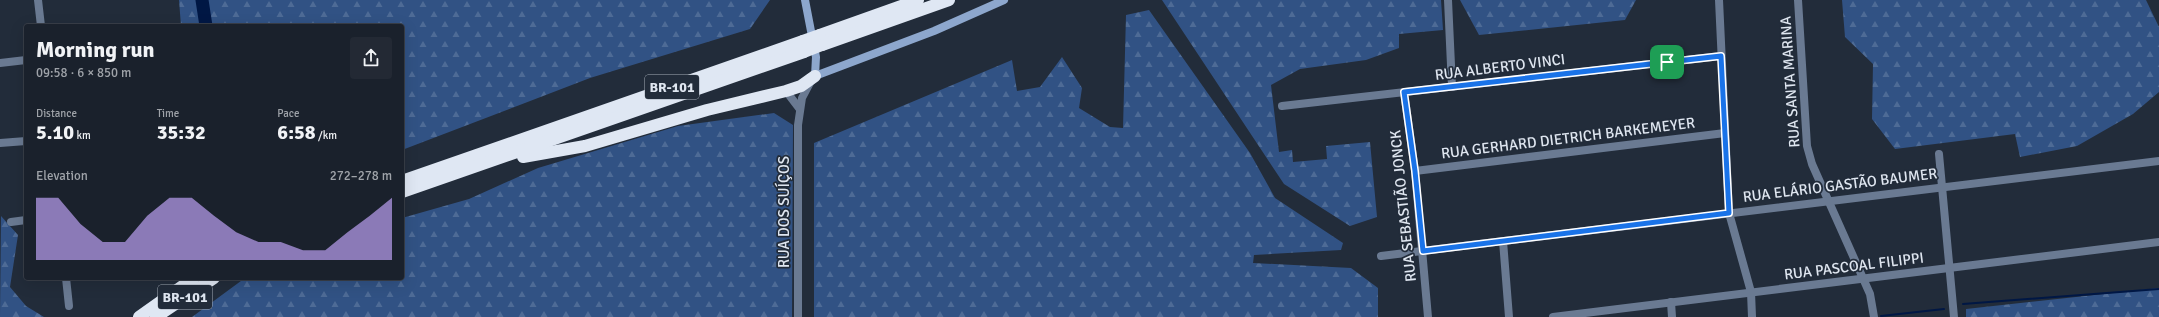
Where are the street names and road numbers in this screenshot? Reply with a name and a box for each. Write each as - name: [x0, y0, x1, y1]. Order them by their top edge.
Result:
- street label: RUA SANTA MARINA: [1776, 16, 1804, 148]
- street label: RUA ALBERTO VINCI: [1434, 50, 1566, 84]
- road number: BR-101: [645, 75, 699, 99]
- street label: RUA GERHARD DIETRICH BARKEMEYER: [1440, 113, 1696, 163]
- street label: RUA SEBASTIÃO JONCK: [1385, 129, 1420, 283]
- street label: RUA DOS SUÍÇOS: [774, 156, 793, 268]
- street label: RUA ELÁRIO GASTÃO BAUMER: [1742, 163, 1938, 206]
- street label: RUA PASCOAL FILIPPI: [1783, 249, 1925, 283]
- road number: BR-101: [158, 285, 212, 309]

